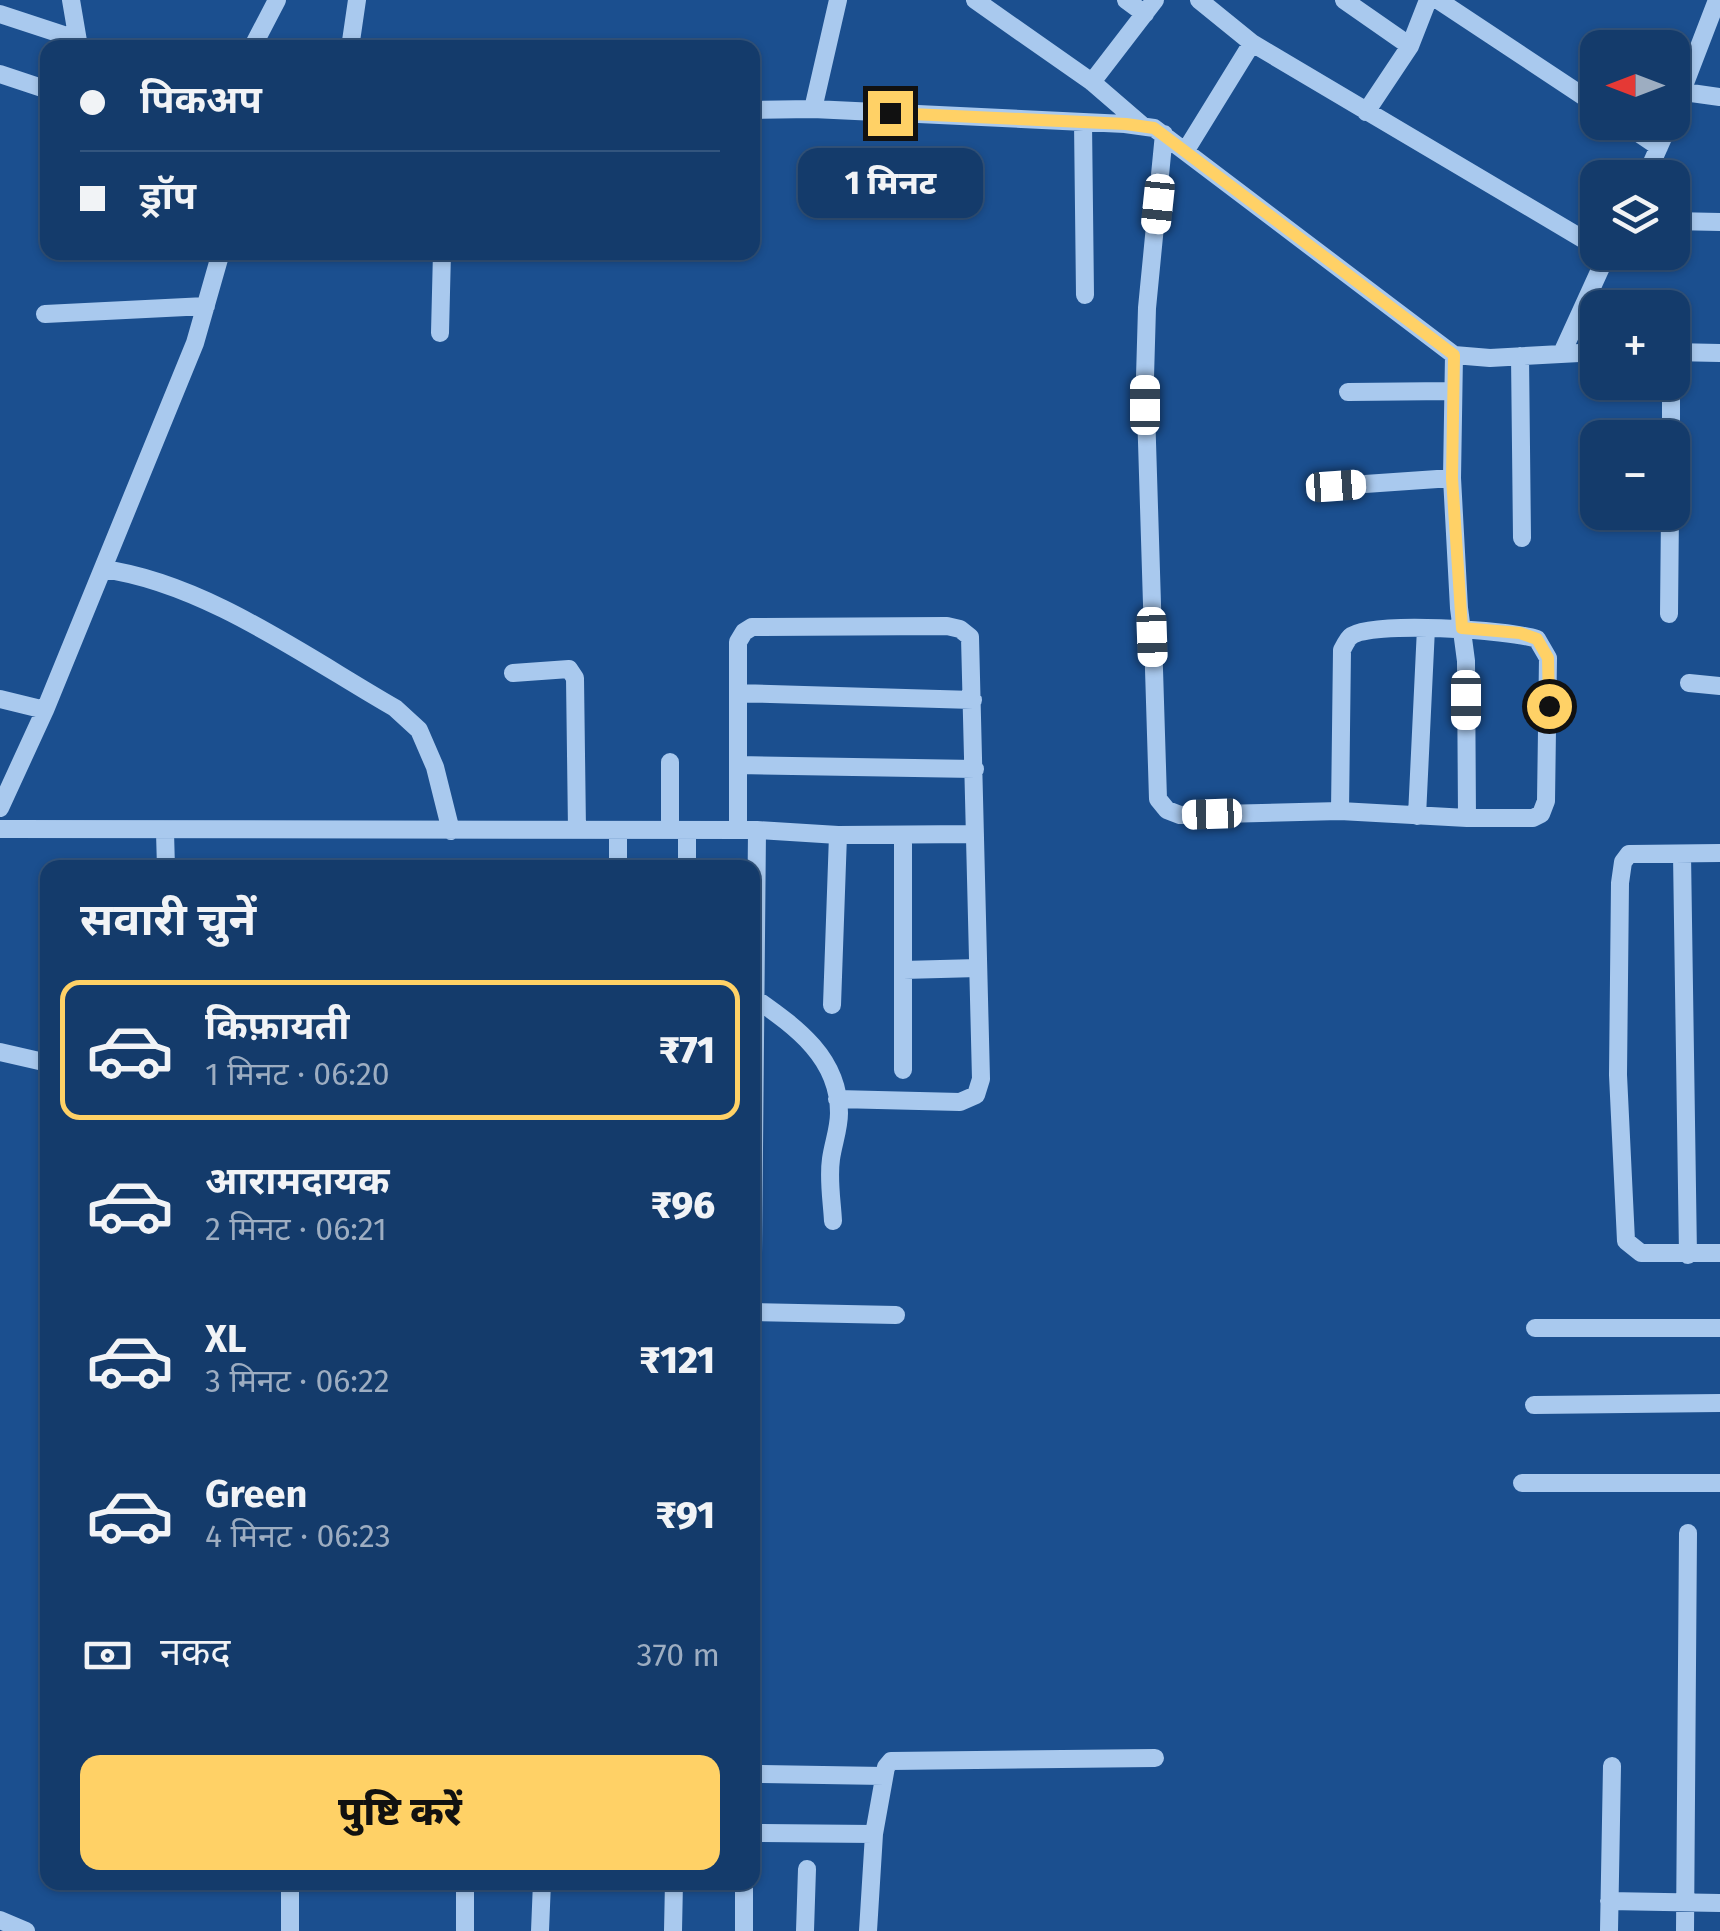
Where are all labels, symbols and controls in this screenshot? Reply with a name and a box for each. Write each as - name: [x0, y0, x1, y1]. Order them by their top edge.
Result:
- north arrow: [1580, 30, 1690, 140]
- map controls: [1580, 30, 1690, 530]
- text: पिकअप: [140, 77, 262, 123]
- route end: [868, 91, 913, 136]
- callout: 1 मिनट: [798, 148, 982, 218]
- button: layers: [1580, 160, 1690, 270]
- text: 1 मिनट: [845, 164, 936, 202]
- text: ड्रॉप: [140, 173, 196, 219]
- car: [1140, 173, 1176, 235]
- button: +: [1580, 290, 1690, 400]
- car: [1130, 375, 1160, 435]
- button: −: [1580, 420, 1690, 530]
- car: [1305, 469, 1367, 503]
- car: [1136, 606, 1168, 668]
- car: [1451, 670, 1481, 730]
- route start: [1527, 684, 1572, 729]
- car: [1181, 798, 1243, 830]
- text: सवारी चुनें: [80, 893, 256, 947]
- text: किफ़ायती: [205, 1003, 349, 1049]
- icon: car: [85, 1005, 175, 1095]
- text: ₹71: [659, 1027, 715, 1073]
- text: 1 मिनट · 06:20: [205, 1055, 390, 1093]
- text: आरामदायक: [205, 1158, 389, 1204]
- icon: car: [85, 1160, 175, 1250]
- text: ₹96: [651, 1182, 715, 1228]
- text: 2 मिनट · 06:21: [205, 1210, 387, 1248]
- icon: car: [85, 1315, 175, 1405]
- text: XL: [205, 1316, 247, 1362]
- text: ₹121: [639, 1337, 715, 1383]
- text: 3 मिनट · 06:22: [205, 1362, 390, 1400]
- icon: car: [85, 1470, 175, 1560]
- text: Green: [205, 1471, 308, 1517]
- text: ₹91: [655, 1492, 715, 1538]
- text: 4 मिनट · 06:23: [205, 1517, 391, 1555]
- icon: cash: [80, 1628, 135, 1683]
- text: नकद: [160, 1629, 230, 1675]
- text: 370 m: [637, 1636, 720, 1674]
- button: पुष्टि करें: [80, 1755, 720, 1870]

